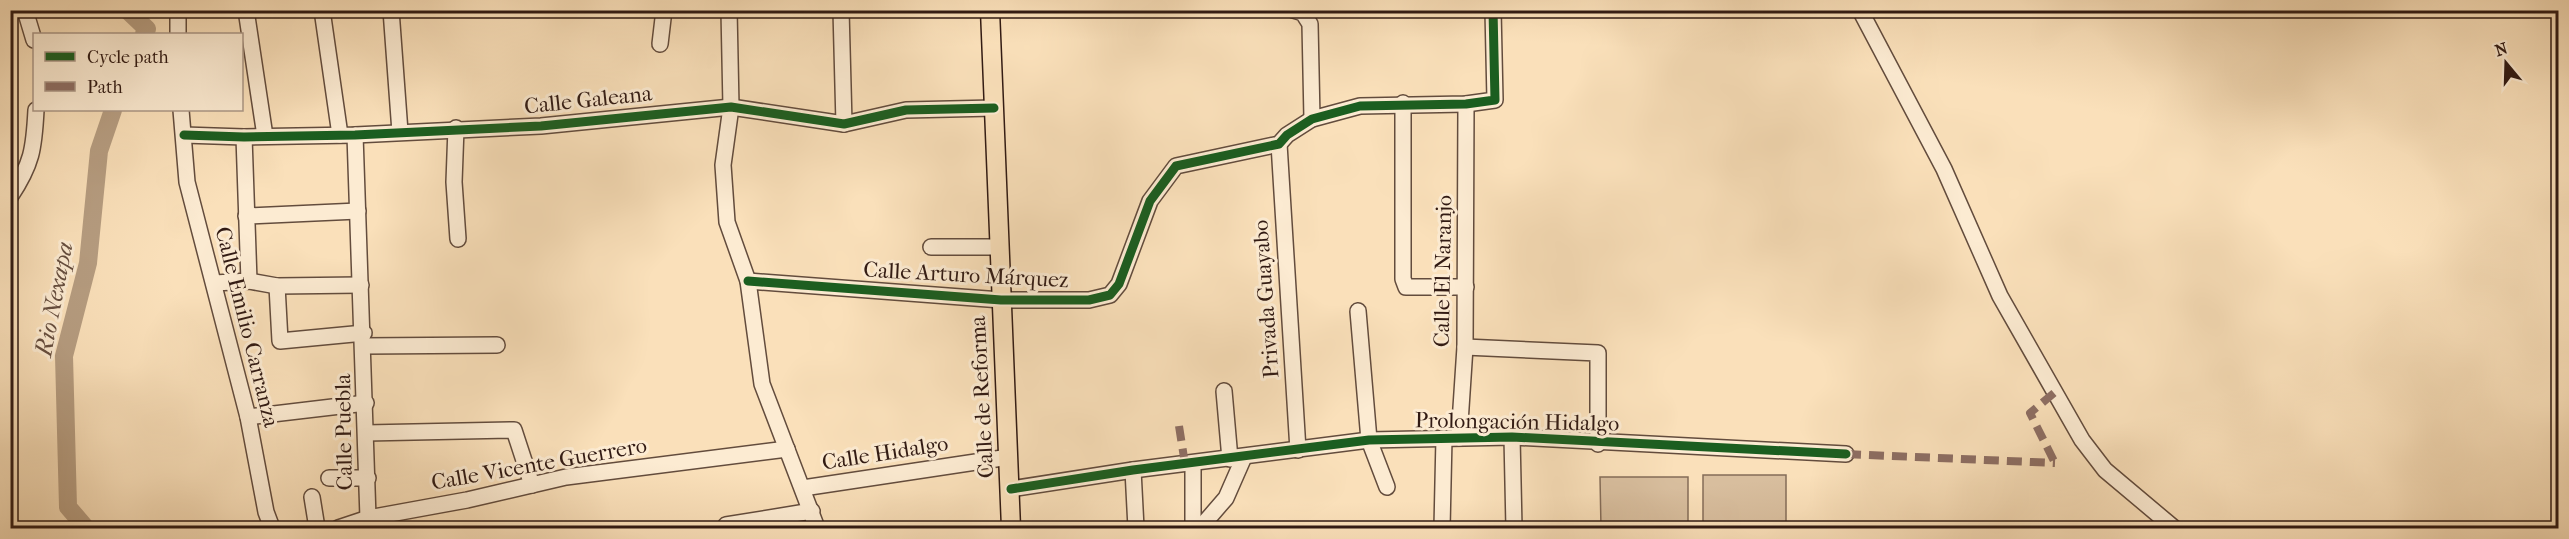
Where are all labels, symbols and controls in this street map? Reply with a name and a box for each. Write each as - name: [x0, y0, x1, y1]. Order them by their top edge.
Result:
- legend: [33, 33, 243, 111]
- north arrow: [2476, 33, 2536, 93]
- text: N: [2492, 38, 2511, 60]
- text: Cycle path: [87, 47, 168, 68]
- text: Path: [87, 77, 123, 98]
- street label: Calle Galeana: [523, 80, 654, 120]
- street label: Calle El Naranjo: [1429, 195, 1457, 347]
- street label: Privada Guayabo: [1247, 219, 1285, 379]
- street label: Calle Emilio Carranza: [210, 224, 285, 431]
- water label: Rio Nexapa: [29, 239, 79, 361]
- street label: Calle Arturo Márquez: [863, 257, 1070, 293]
- street label: Calle de Reforma: [965, 314, 999, 479]
- street label: Calle Puebla: [330, 373, 358, 491]
- street label: Prolongación Hidalgo: [1415, 407, 1619, 437]
- street label: Calle Hidalgo: [820, 430, 950, 476]
- street label: Calle Vicente Guerrero: [429, 432, 649, 496]

